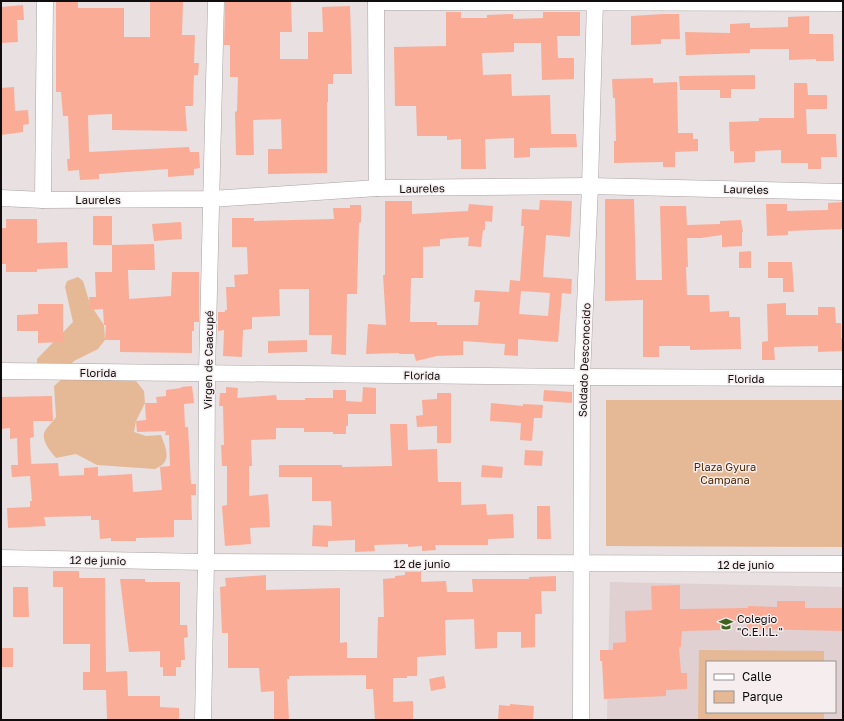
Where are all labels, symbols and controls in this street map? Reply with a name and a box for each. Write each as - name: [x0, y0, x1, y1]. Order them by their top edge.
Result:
- street label: Laureles: [399, 181, 445, 195]
- street label: Laureles: [723, 182, 769, 196]
- street label: Laureles: [75, 193, 121, 206]
- street label: Soldado Desconocido: [576, 302, 593, 417]
- street label: Virgen de Caacupé: [201, 311, 215, 409]
- street label: Florida: [80, 366, 116, 379]
- street label: Florida: [403, 368, 441, 382]
- street label: Florida: [728, 372, 764, 385]
- park label: Plaza Gyura Campana: [694, 460, 756, 486]
- street label: 12 de junio: [70, 553, 127, 567]
- street label: 12 de junio: [394, 557, 451, 570]
- street label: 12 de junio: [718, 558, 775, 571]
- place label: Colegio "C.E.I.L.": [737, 612, 783, 638]
- school or university icon: Colegio "C.E.I.L.": [718, 616, 734, 632]
- legend: [706, 661, 836, 713]
- text: Calle: [742, 669, 772, 684]
- text: Parque: [742, 689, 783, 704]

